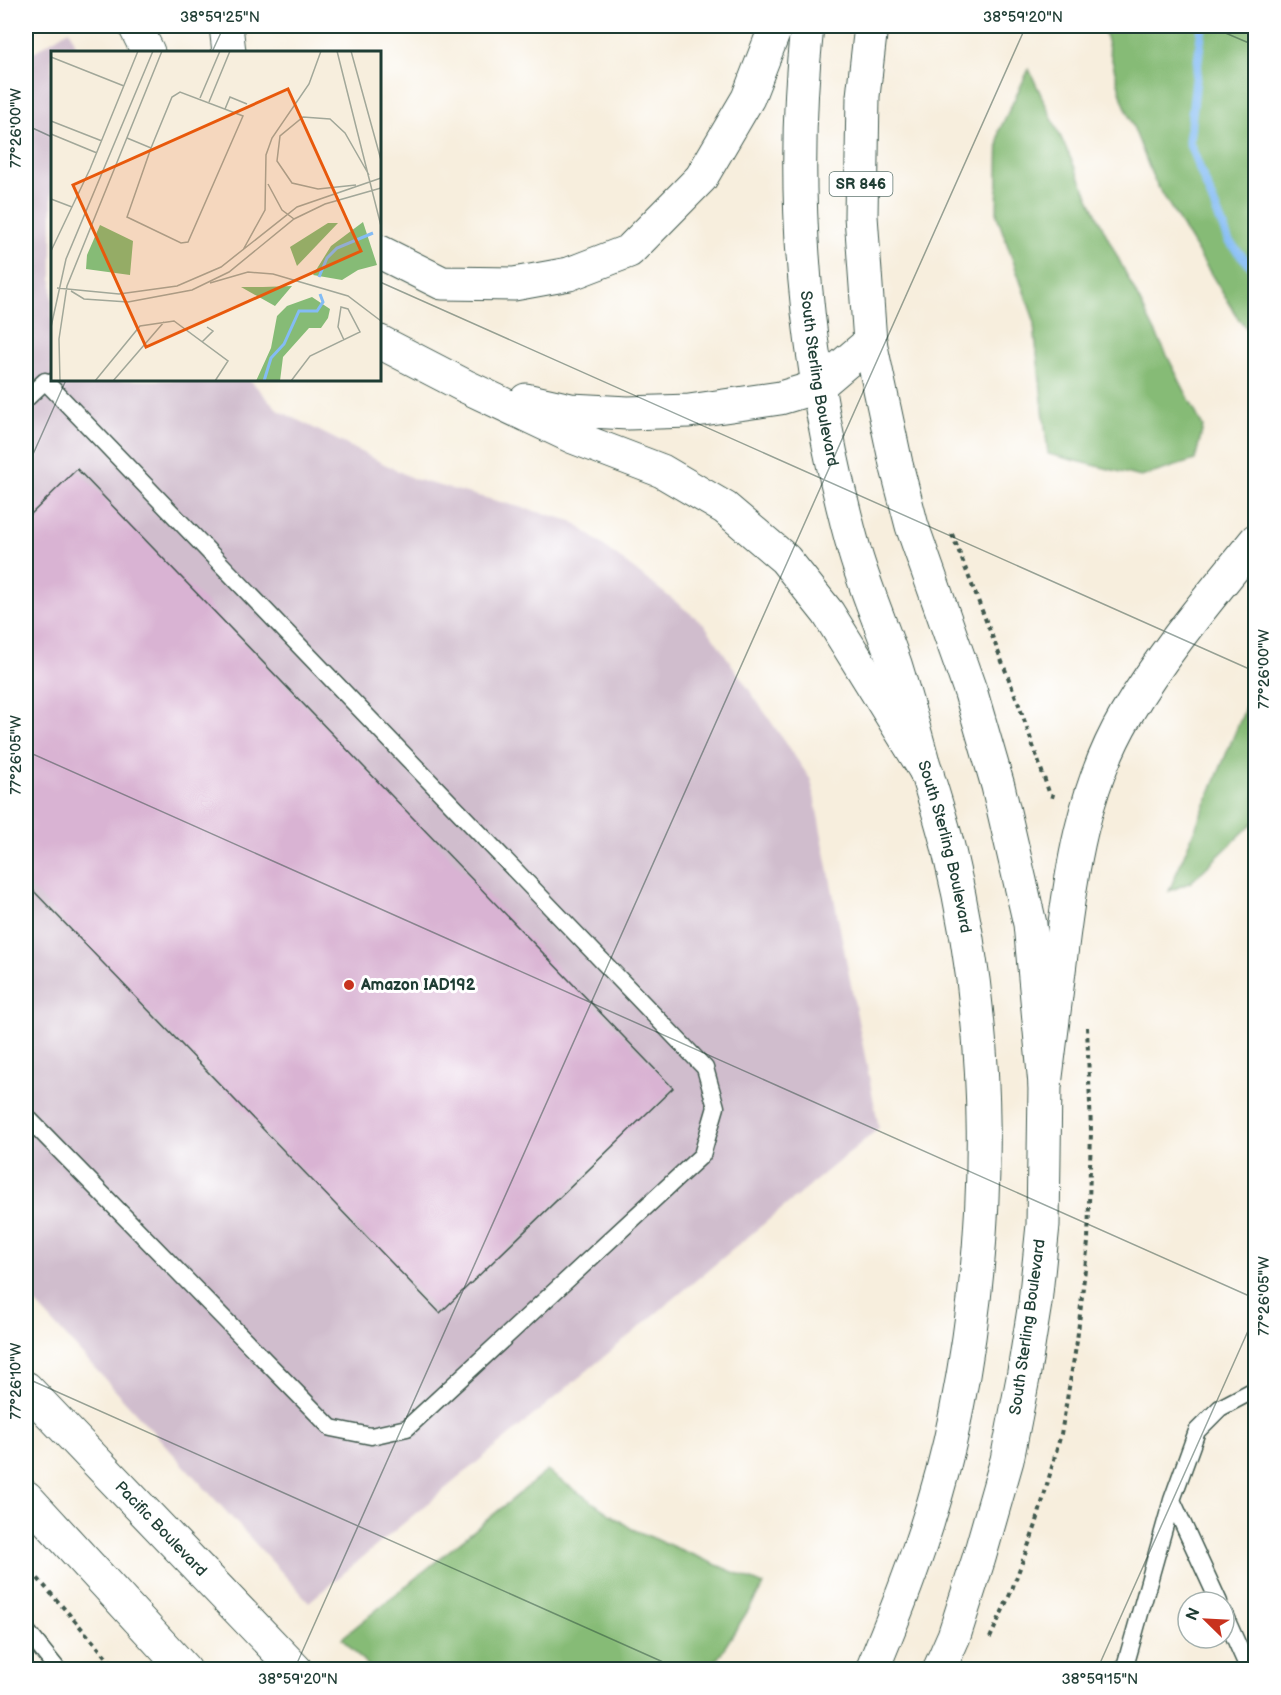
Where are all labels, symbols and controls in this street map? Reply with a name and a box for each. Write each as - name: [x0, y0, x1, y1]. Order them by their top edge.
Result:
- text: 38°59'25"N: [180, 8, 260, 27]
- text: 38°59'20"N: [983, 8, 1063, 27]
- inset map: [51, 51, 381, 381]
- text: 77°26'00"W: [7, 88, 26, 168]
- road number: SR 846: [830, 172, 892, 196]
- street label: South Sterling Boulevard: [796, 290, 843, 468]
- text: 77°26'00"W: [1255, 629, 1274, 709]
- text: 77°26'05"W: [7, 715, 26, 795]
- street label: South Sterling Boulevard: [914, 758, 975, 935]
- place label: Amazon IAD192: [360, 976, 476, 995]
- marker: Amazon IAD192: [342, 978, 356, 992]
- street label: South Sterling Boulevard: [1006, 1238, 1050, 1416]
- text: 77°26'05"W: [1255, 1256, 1274, 1336]
- text: 77°26'10"W: [7, 1342, 26, 1419]
- street label: Pacific Boulevard: [111, 1477, 211, 1580]
- north arrow: [1176, 1590, 1236, 1650]
- text: N: [1183, 1605, 1205, 1624]
- text: 38°59'20"N: [258, 1670, 338, 1689]
- text: 38°59'15"N: [1062, 1670, 1138, 1689]

